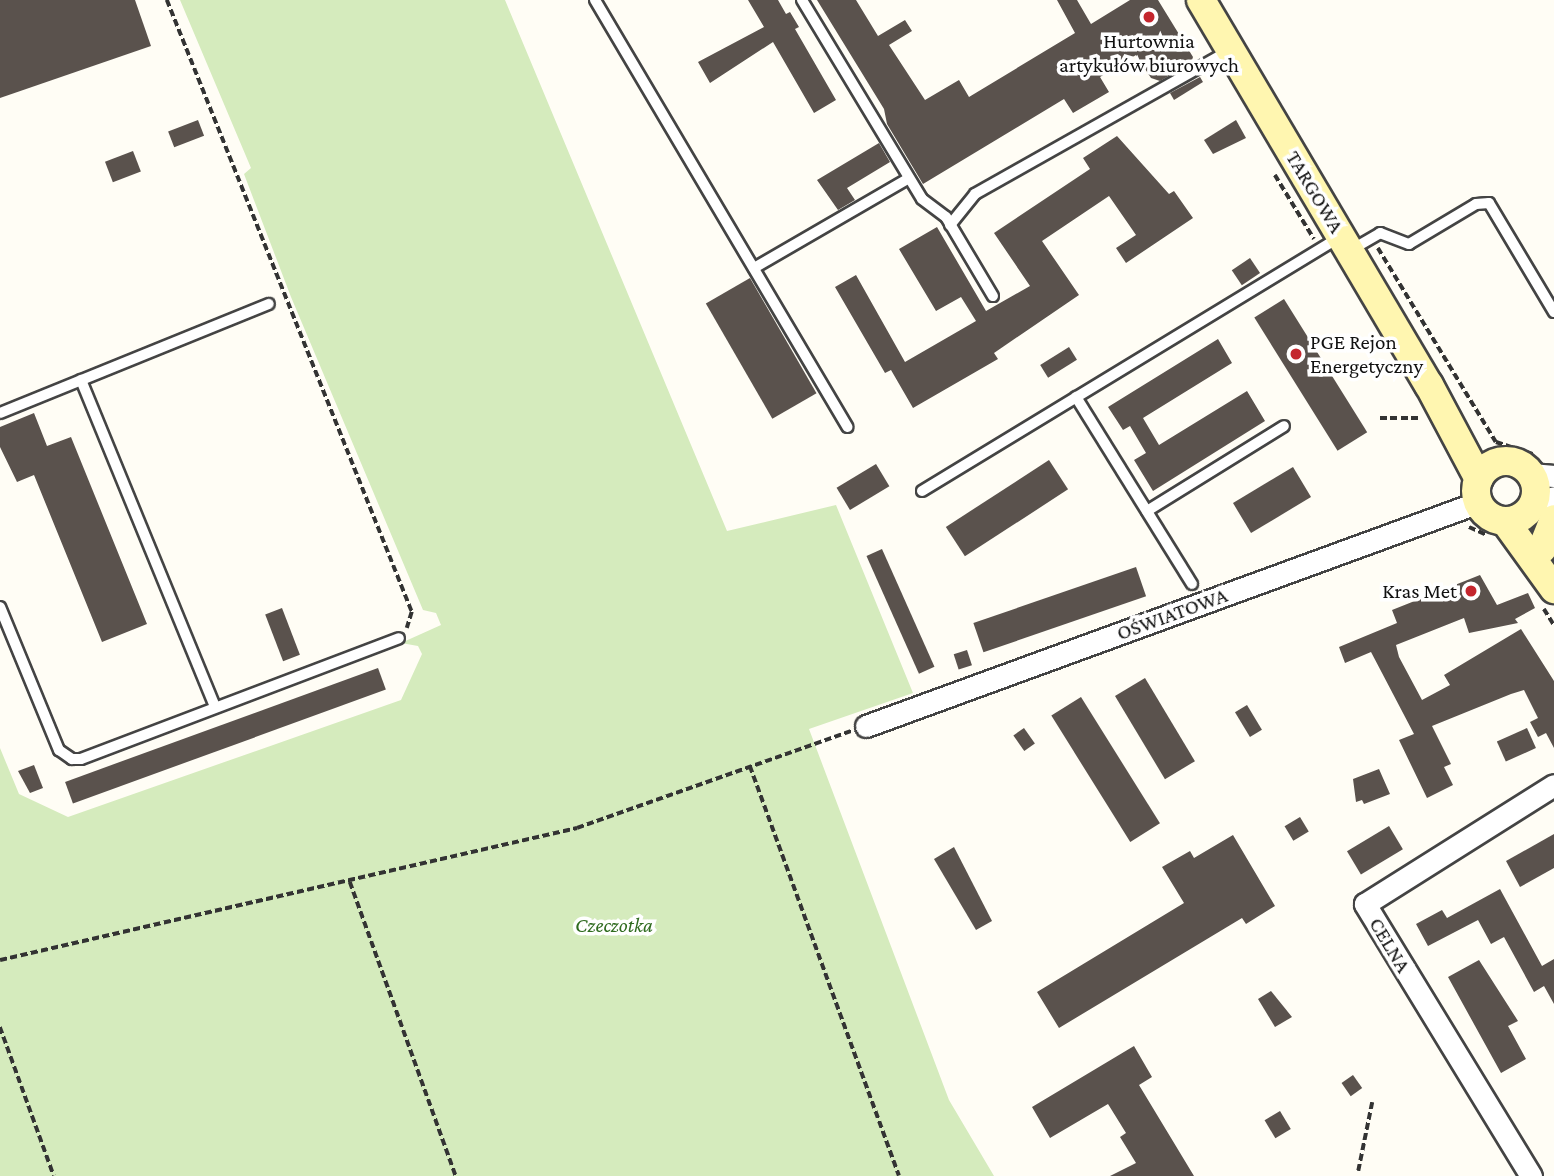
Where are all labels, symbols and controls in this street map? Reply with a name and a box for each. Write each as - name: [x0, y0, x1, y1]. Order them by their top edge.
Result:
- marker: Hurtownia artykułów biurowych: [1141, 9, 1157, 25]
- place label: Hurtownia artykułów biurowych: [1059, 28, 1239, 78]
- street label: TARGOWA: [1281, 146, 1349, 238]
- place label: PGE Rejon Energetyczny: [1310, 329, 1423, 379]
- marker: PGE Rejon Energetyczny: [1288, 346, 1304, 362]
- place label: Kras Met: [1382, 578, 1457, 604]
- street label: OŚWIATOWA: [1113, 582, 1231, 646]
- marker: Kras Met: [1463, 583, 1479, 599]
- park label: Czeczotka: [575, 912, 653, 938]
- street label: CELNA: [1364, 913, 1416, 977]

